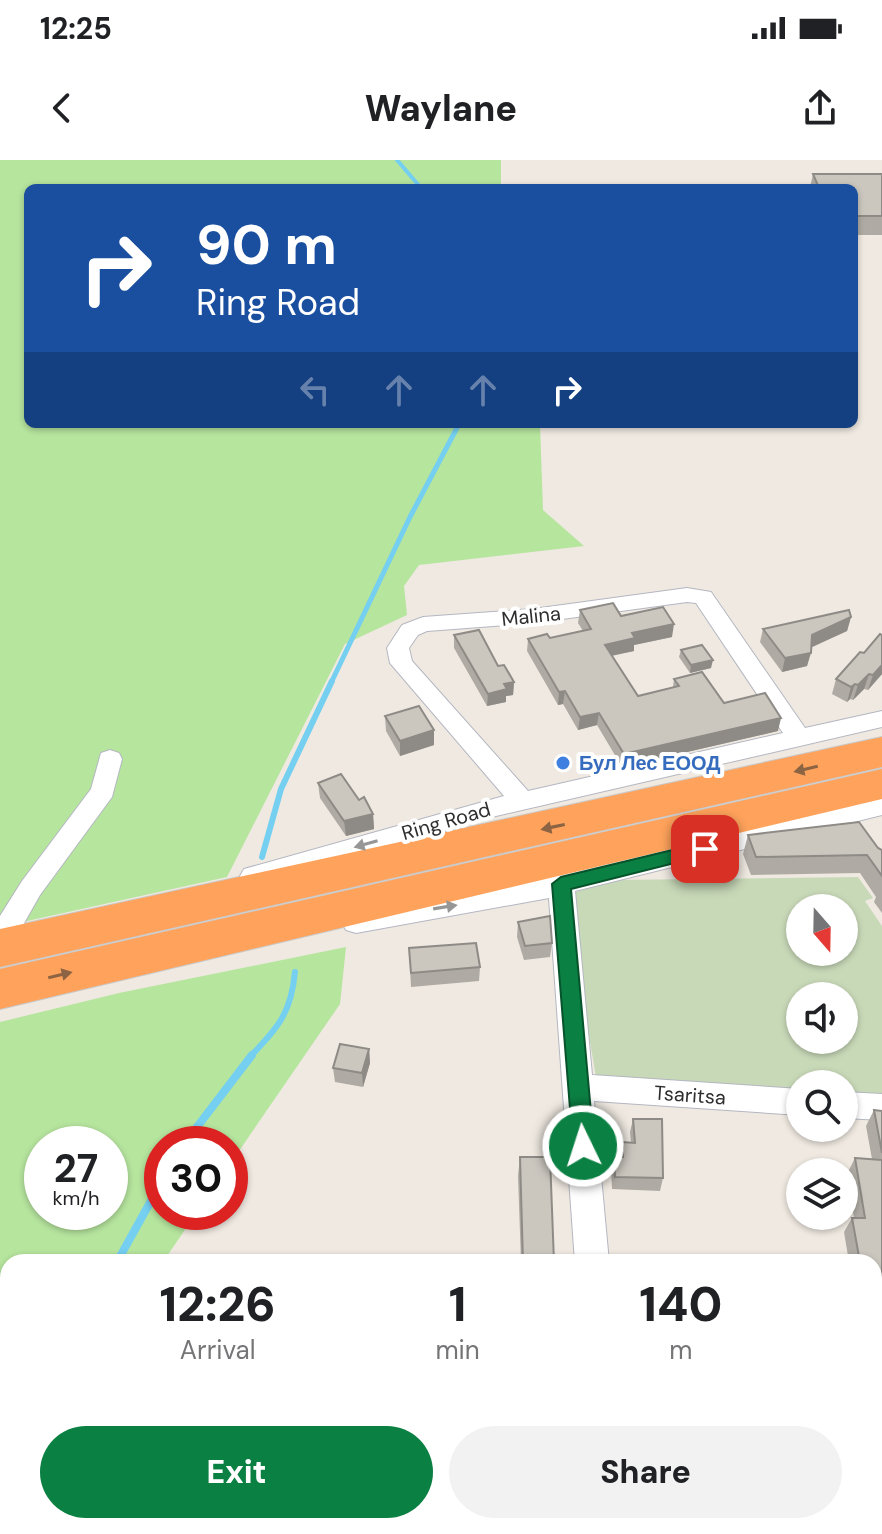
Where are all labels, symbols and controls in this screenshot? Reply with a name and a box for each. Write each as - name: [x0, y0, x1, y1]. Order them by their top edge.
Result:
- text: 12:25: [40, 9, 112, 48]
- text: Waylane: [365, 85, 517, 132]
- icon: back: [40, 86, 84, 130]
- icon: share: [798, 86, 842, 130]
- text: 90 m: [196, 208, 337, 281]
- icon: right: [64, 216, 168, 320]
- text: Ring Road: [196, 279, 360, 326]
- icon: left: [293, 368, 337, 412]
- icon: ahead: [377, 368, 421, 412]
- icon: ahead: [461, 368, 505, 412]
- icon: right: [545, 368, 589, 412]
- street label: Malina: [500, 600, 562, 632]
- place label: Бул Лес ЕООД: [579, 750, 721, 776]
- marker: Бул Лес ЕООД: [554, 754, 572, 772]
- one-way arrow: [793, 763, 818, 776]
- street label: Ring Road: [399, 796, 493, 846]
- pin: [671, 815, 739, 883]
- one-way arrow: [540, 821, 565, 834]
- icon: arrive: [683, 827, 727, 871]
- one-way arrow: [353, 838, 377, 851]
- north arrow: [786, 894, 858, 966]
- map controls: [786, 894, 858, 1230]
- one-way arrow: [433, 900, 458, 913]
- one-way arrow: [47, 968, 72, 980]
- button: sound: [786, 982, 858, 1054]
- button: search: [786, 1070, 858, 1142]
- street label: Tsaritsa: [653, 1080, 727, 1110]
- position arrow: [541, 1104, 625, 1188]
- speed limit sign: 30: [144, 1126, 248, 1230]
- text: 27: [54, 1142, 98, 1194]
- button: layers: [786, 1158, 858, 1230]
- text: km/h: [52, 1185, 100, 1211]
- text: 12:26: [160, 1273, 276, 1336]
- text: 1: [449, 1273, 466, 1336]
- text: 140: [639, 1273, 722, 1336]
- text: Arrival: [180, 1333, 256, 1367]
- text: min: [435, 1333, 480, 1367]
- text: m: [669, 1333, 692, 1367]
- button: Exit: [40, 1426, 433, 1518]
- button: Share: [449, 1426, 842, 1518]

